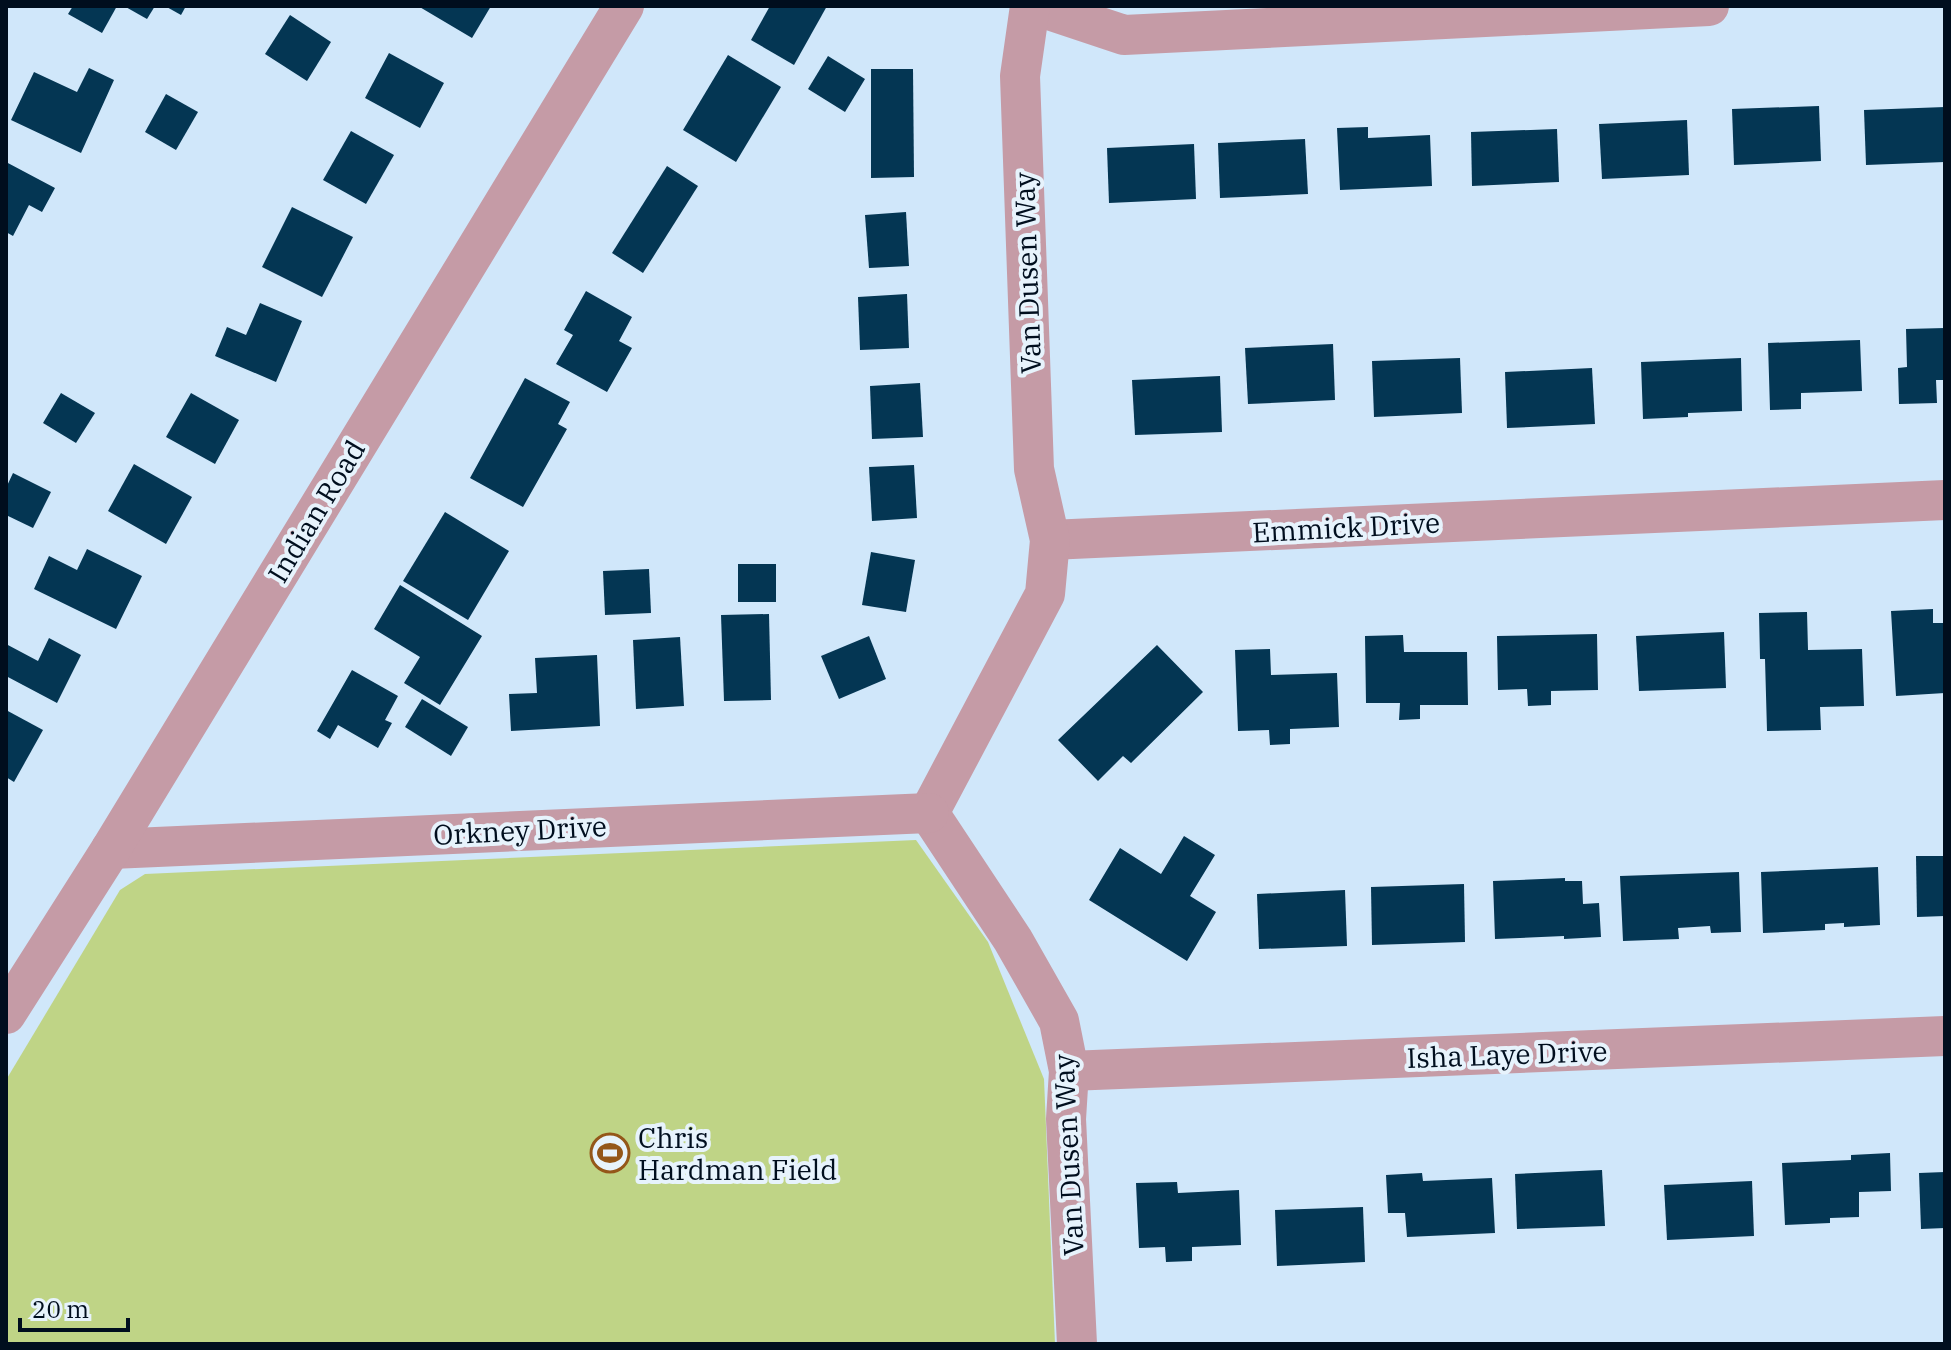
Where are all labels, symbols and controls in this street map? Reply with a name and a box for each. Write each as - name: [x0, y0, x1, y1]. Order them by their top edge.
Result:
- street label: Van Dusen Way: [1005, 171, 1049, 375]
- street label: Indian Road: [259, 433, 373, 589]
- street label: Emmick Drive: [1251, 504, 1441, 550]
- street label: Orkney Drive: [432, 807, 608, 853]
- street label: Isha Laye Drive: [1406, 1032, 1608, 1076]
- street label: Van Dusen Way: [1044, 1053, 1092, 1257]
- place label: Chris Hardman Field: [638, 1119, 837, 1188]
- sports icon: Chris Hardman Field: [589, 1132, 631, 1174]
- scale bar: [20, 1282, 128, 1332]
- text: 20 m: [32, 1293, 89, 1325]

